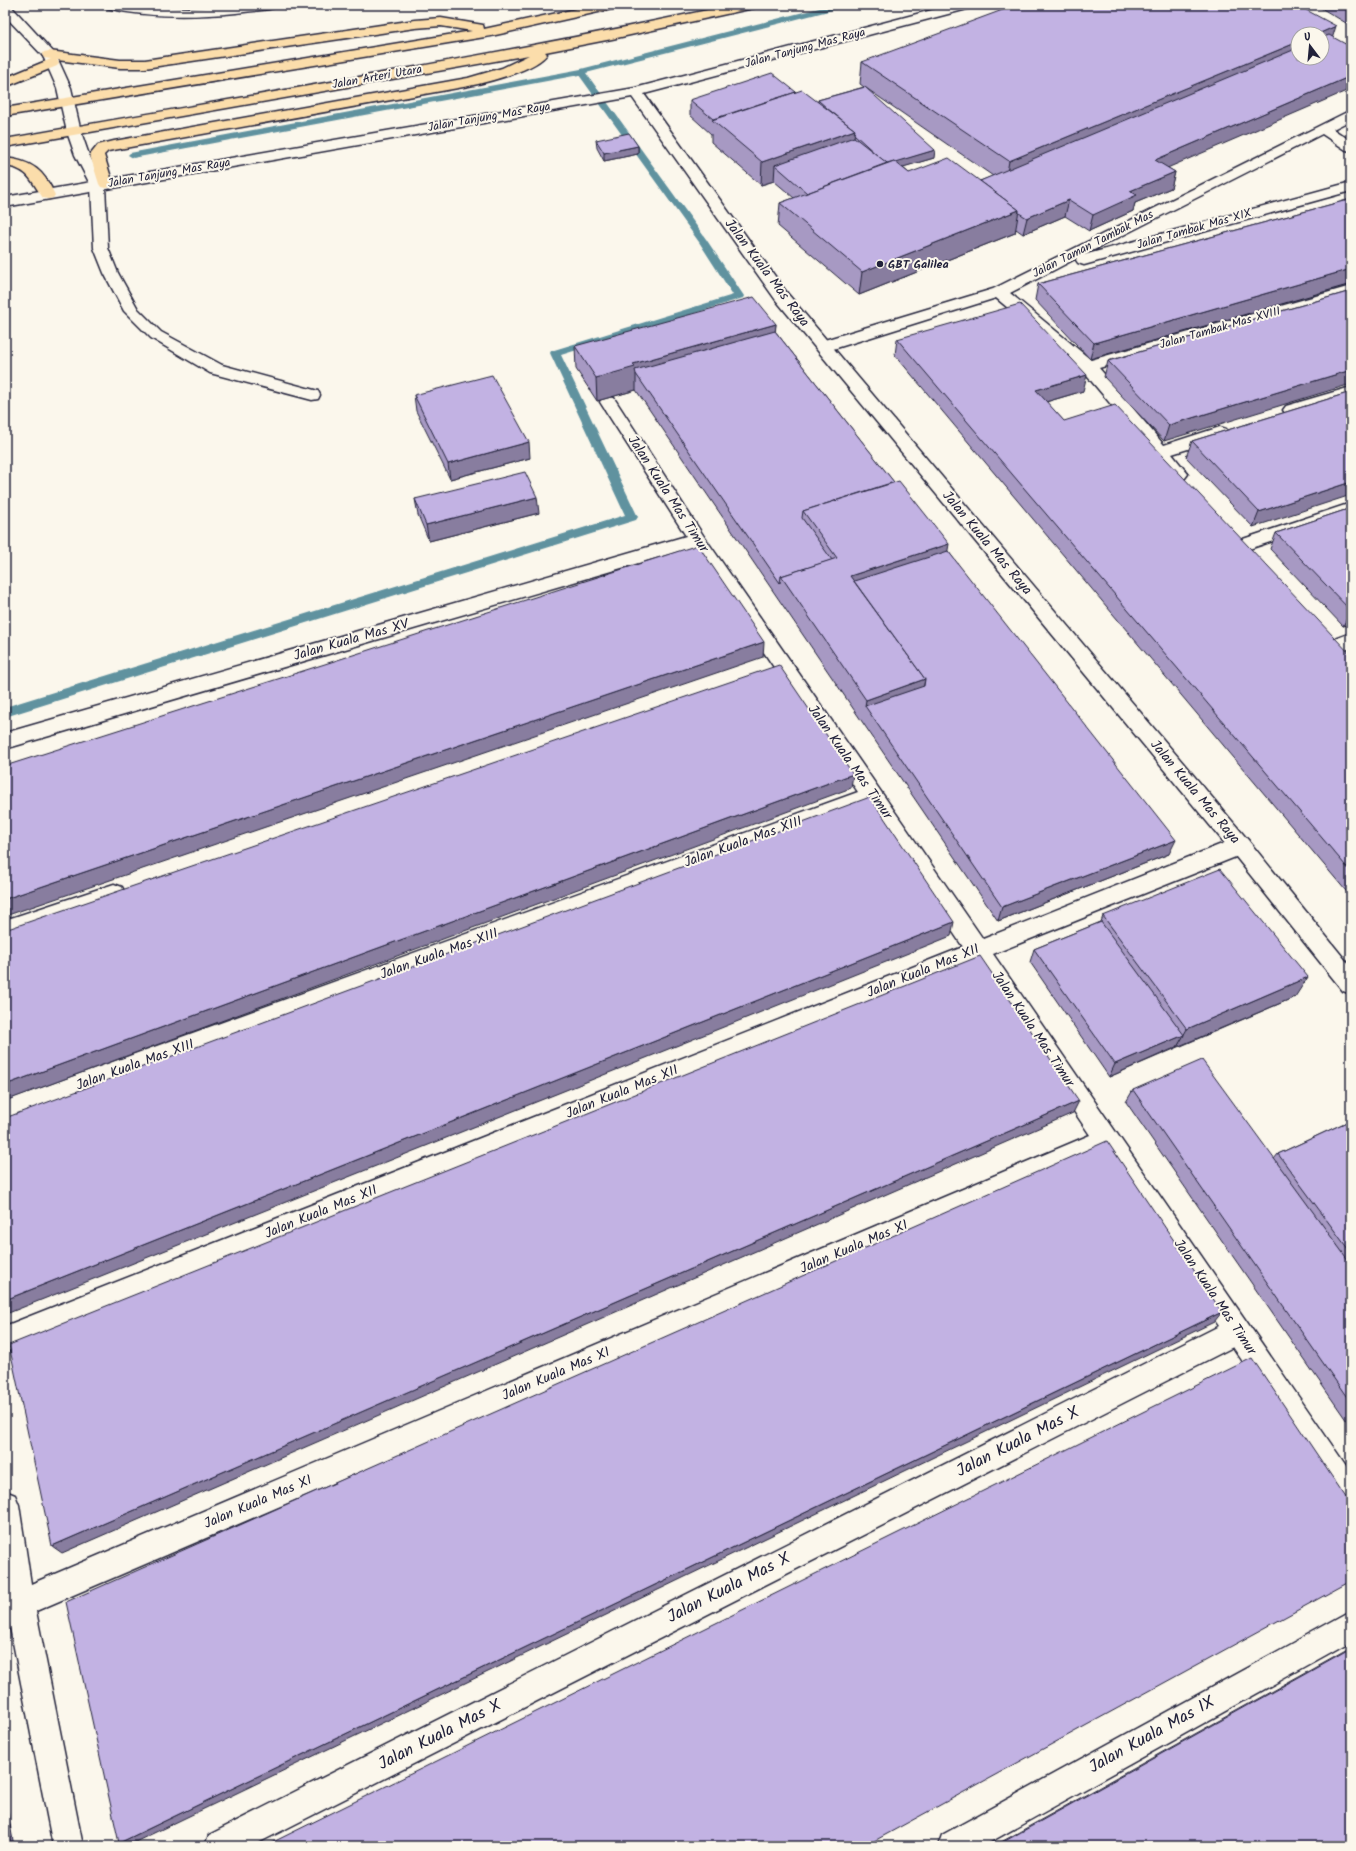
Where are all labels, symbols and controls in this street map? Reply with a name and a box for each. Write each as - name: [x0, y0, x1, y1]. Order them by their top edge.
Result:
- street label: Jalan Tanjung Mas Raya: [743, 23, 868, 73]
- north arrow: [1290, 26, 1330, 66]
- text: U: [1302, 28, 1314, 47]
- street label: Jalan Arteri Utara: [331, 60, 424, 94]
- street label: Jalan Tanjung Mas Raya: [426, 97, 552, 137]
- street label: Jalan Tanjung Mas Raya: [106, 153, 232, 193]
- street label: Jalan Tambak Mas XIX: [1134, 203, 1254, 254]
- street label: Jalan Taman Tambak Mas: [1029, 205, 1157, 283]
- street label: Jalan Kuala Mas Raya: [719, 214, 815, 332]
- place label: GBT Galilea: [888, 255, 949, 274]
- marker: GBT Galilea: [875, 259, 885, 269]
- street label: Jalan Tambak Mas XVIII: [1157, 302, 1283, 354]
- street label: Jalan Kuala Mas Timur: [622, 431, 715, 558]
- street label: Jalan Kuala Mas Raya: [937, 486, 1037, 600]
- street label: Jalan Kuala Mas XV: [291, 613, 413, 667]
- street label: Jalan Kuala Mas Timur: [802, 700, 899, 825]
- street label: Jalan Kuala Mas Raya: [1145, 735, 1245, 849]
- street label: Jalan Kuala Mas XIII: [681, 810, 805, 874]
- street label: Jalan Kuala Mas XIII: [377, 922, 501, 986]
- street label: Jalan Kuala Mas XII: [863, 938, 983, 1004]
- street label: Jalan Kuala Mas Timur: [986, 967, 1081, 1093]
- street label: Jalan Kuala Mas XIII: [73, 1033, 197, 1097]
- street label: Jalan Kuala Mas XII: [562, 1059, 682, 1125]
- street label: Jalan Kuala Mas XII: [261, 1179, 381, 1245]
- street label: Jalan Kuala Mas XI: [796, 1214, 912, 1280]
- street label: Jalan Kuala Mas Timur: [1168, 1235, 1263, 1361]
- street label: Jalan Kuala Mas XI: [498, 1341, 614, 1407]
- street label: Jalan Kuala Mas X: [952, 1399, 1085, 1485]
- street label: Jalan Kuala Mas XI: [200, 1469, 316, 1535]
- street label: Jalan Kuala Mas X: [663, 1545, 796, 1631]
- street label: Jalan Kuala Mas IX: [1084, 1689, 1220, 1781]
- street label: Jalan Kuala Mas X: [374, 1692, 507, 1778]

